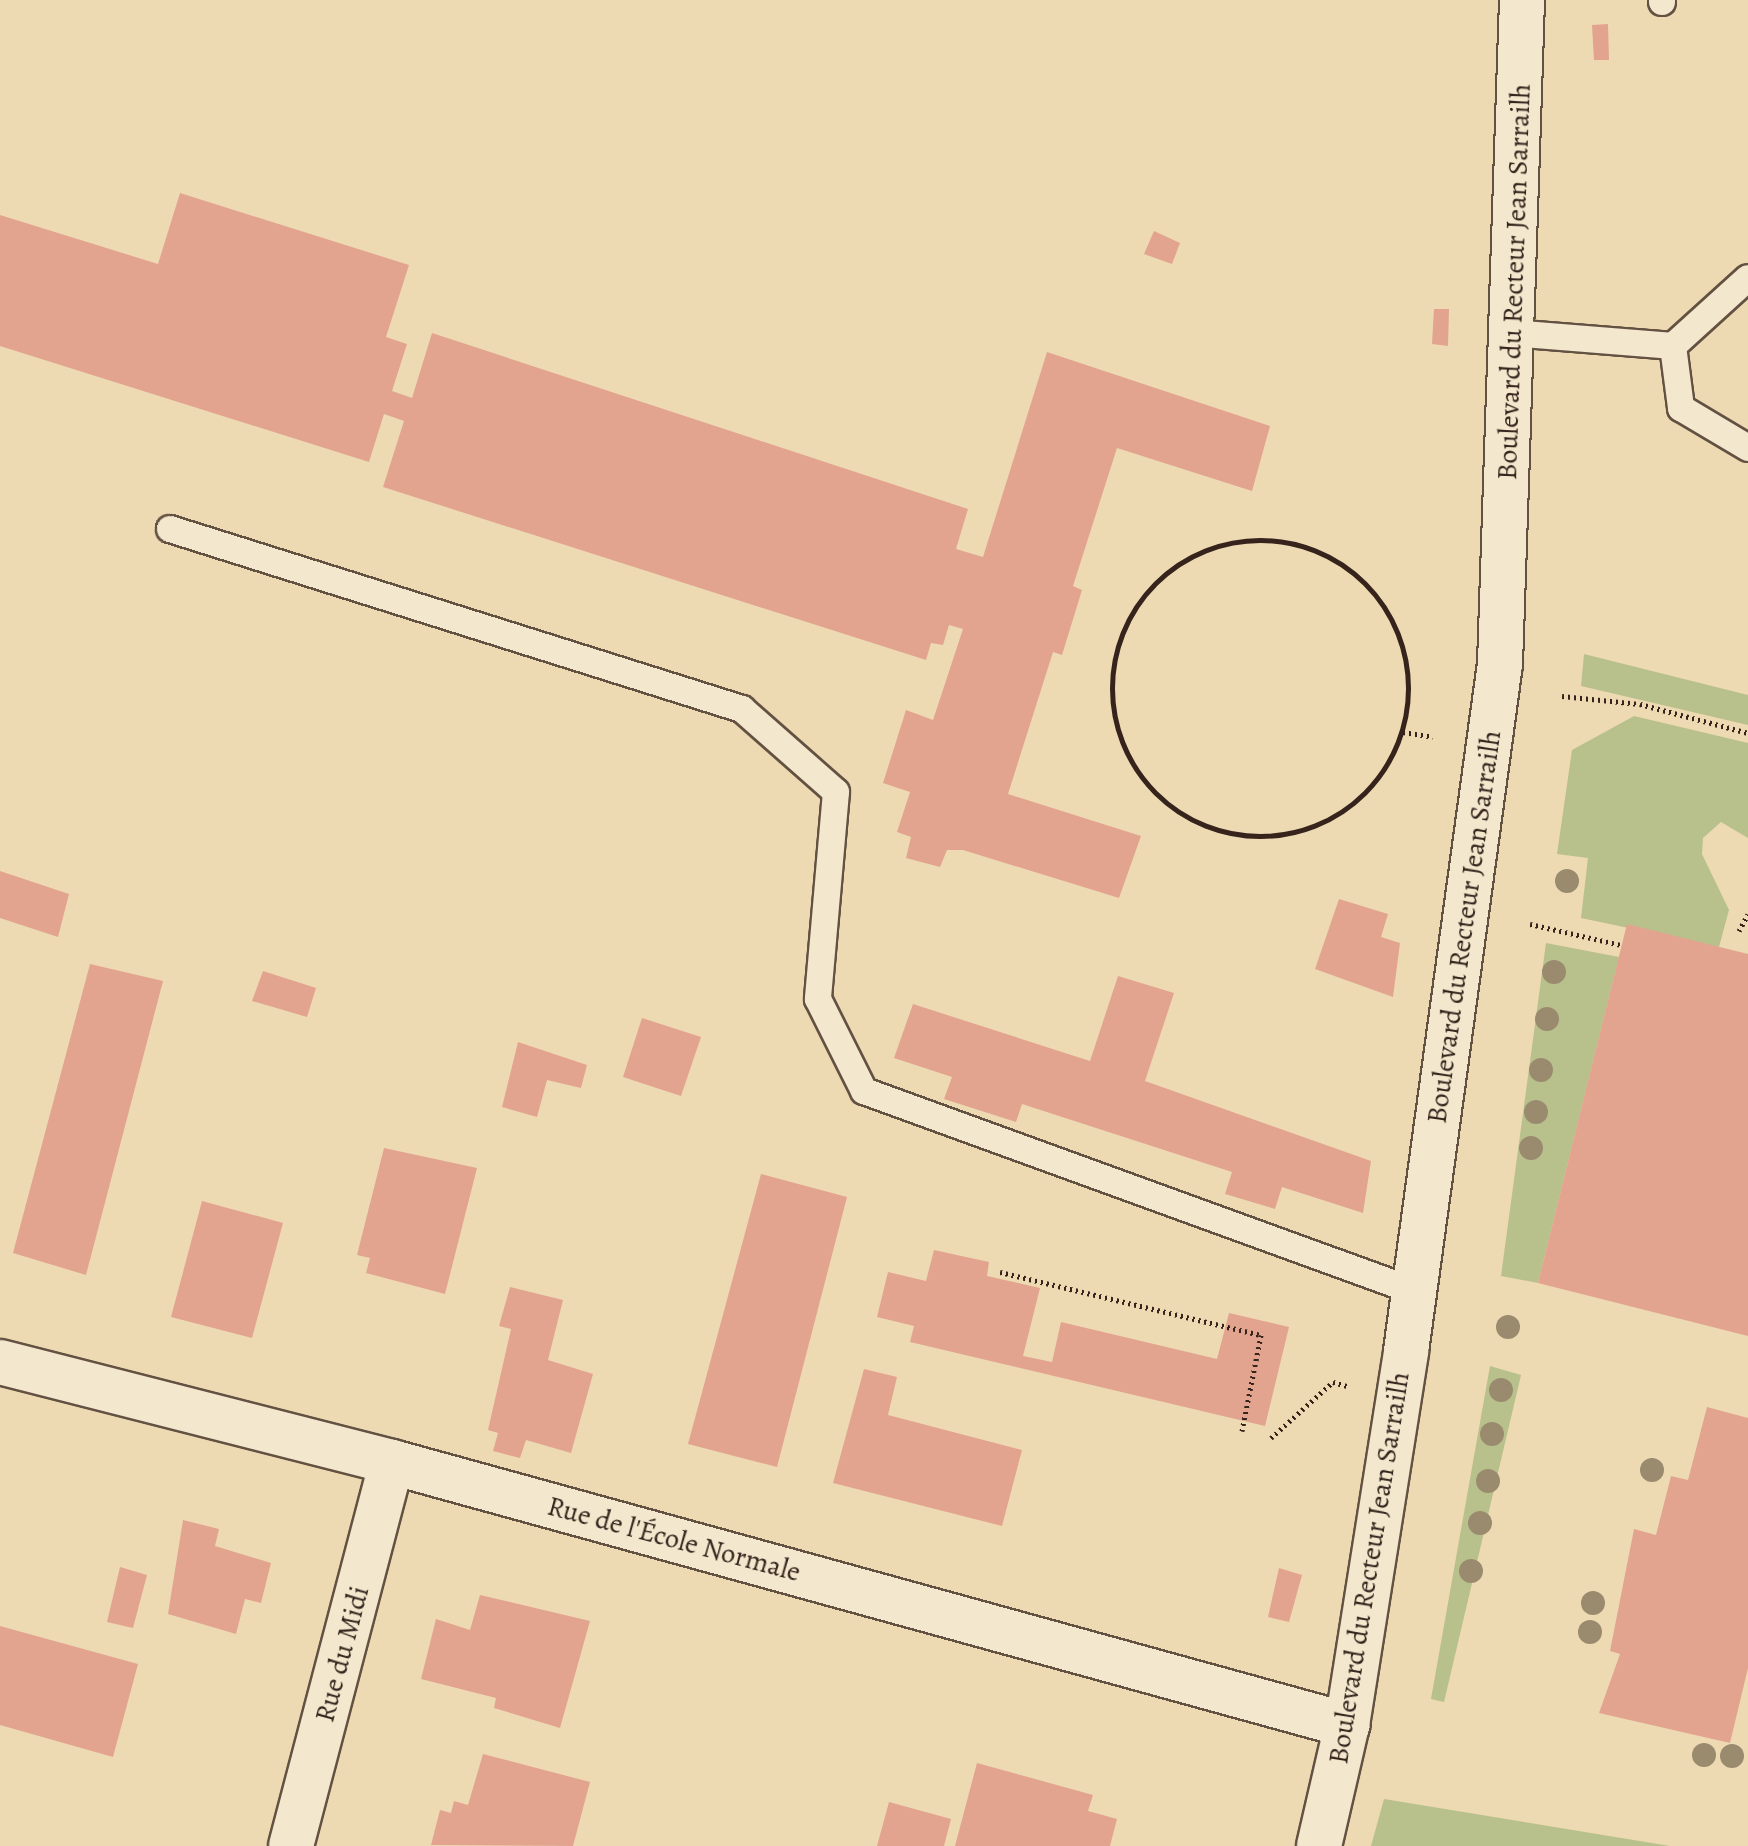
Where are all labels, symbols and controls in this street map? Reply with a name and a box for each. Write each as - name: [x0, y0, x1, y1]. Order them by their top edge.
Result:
- street label: Boulevard du Recteur Jean Sarrailh: [1490, 83, 1538, 481]
- street label: Boulevard du Recteur Jean Sarrailh: [1420, 728, 1508, 1126]
- street label: Boulevard du Recteur Jean Sarrailh: [1321, 1370, 1417, 1766]
- street label: Rue de l'École Normale: [544, 1489, 804, 1589]
- street label: Rue du Midi: [308, 1582, 376, 1726]

